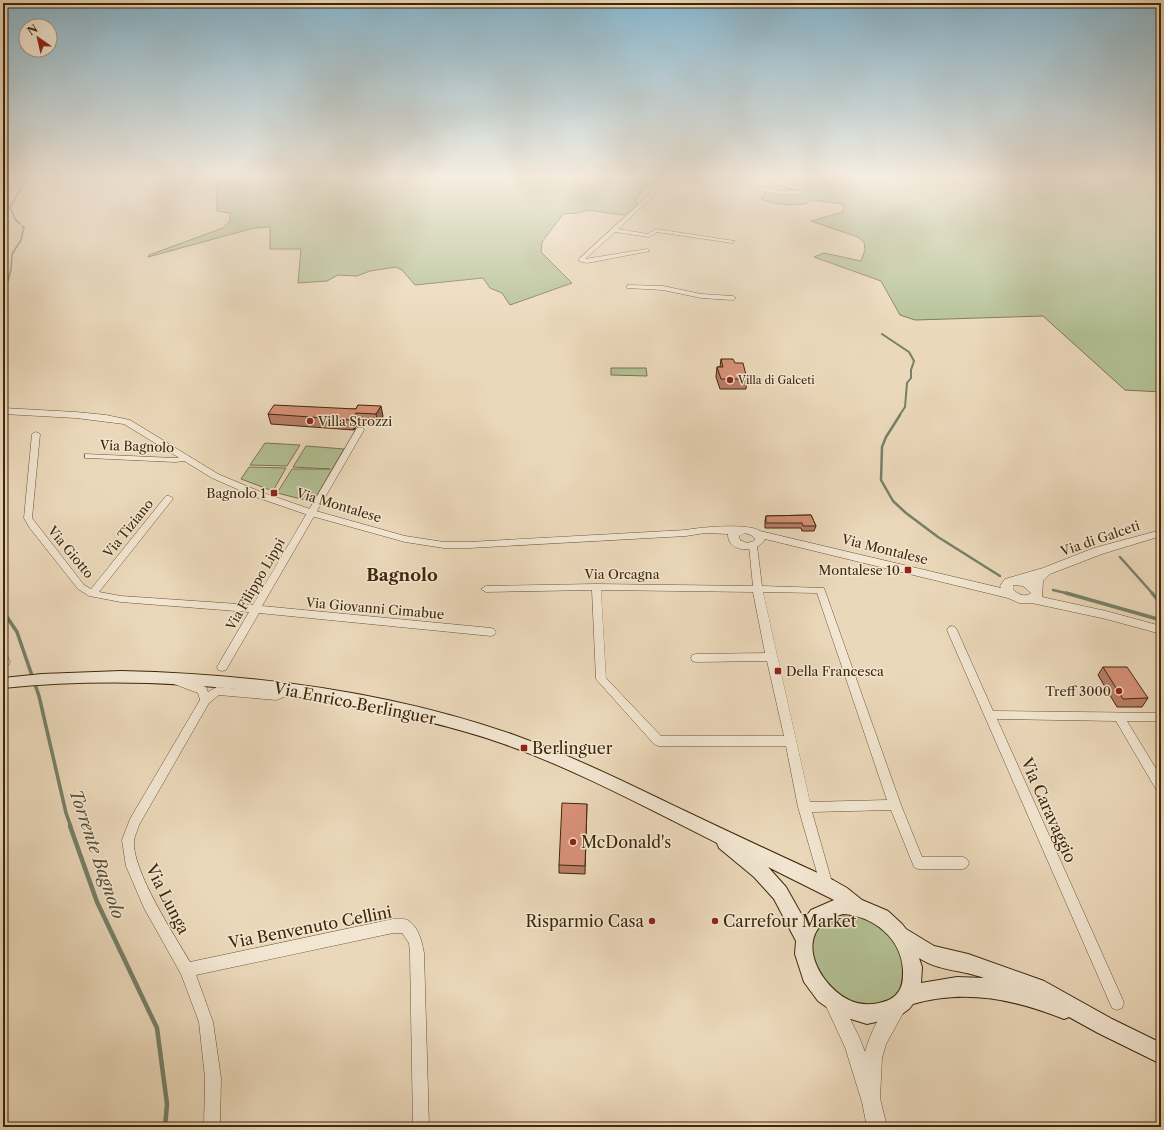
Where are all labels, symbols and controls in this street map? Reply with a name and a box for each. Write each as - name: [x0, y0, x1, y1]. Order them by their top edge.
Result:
- north arrow: [18, 18, 58, 58]
- text: N: [25, 21, 41, 38]
- place label: Villa di Galceti: [737, 373, 815, 387]
- marker: Villa di Galceti: [725, 375, 735, 385]
- place label: Villa Strozzi: [317, 413, 392, 429]
- marker: Villa Strozzi: [305, 416, 315, 426]
- street label: Via Bagnolo: [99, 437, 174, 455]
- street label: Via Montalese: [294, 484, 383, 526]
- place label: Bagnolo 1: [206, 485, 267, 501]
- marker: Bagnolo 1: [269, 488, 279, 498]
- street label: Via Tiziano: [99, 496, 156, 561]
- street label: Via di Galceti: [1057, 517, 1142, 559]
- street label: Via Giotto: [44, 522, 97, 581]
- street label: Via Montalese: [839, 530, 930, 567]
- street label: Via Filippo Lippi: [222, 535, 288, 634]
- place label: Montalese 10: [818, 562, 900, 578]
- district label: Bagnolo: [366, 565, 438, 585]
- marker: Montalese 10: [903, 565, 913, 575]
- street label: Via Orcagna: [583, 566, 660, 582]
- street label: Via Giovanni Cimabue: [304, 594, 445, 622]
- place label: Della Francesca: [786, 663, 884, 679]
- marker: Della Francesca: [773, 666, 783, 676]
- street label: Via Enrico Berlinguer: [271, 677, 438, 729]
- place label: Treff 3000: [1045, 683, 1111, 699]
- marker: Treff 3000: [1114, 686, 1124, 696]
- place label: Berlinguer: [532, 738, 613, 758]
- marker: Berlinguer: [519, 743, 529, 753]
- street label: Via Caravaggio: [1017, 754, 1081, 866]
- water label: Torrente Bagnolo: [65, 786, 129, 922]
- place label: McDonald's: [581, 832, 671, 852]
- marker: McDonald's: [568, 837, 578, 847]
- street label: Via Lunga: [141, 860, 194, 938]
- street label: Via Benvenuto Cellini: [226, 901, 394, 953]
- place label: Risparmio Casa: [525, 911, 645, 931]
- place label: Carrefour Market: [723, 911, 857, 931]
- marker: Risparmio Casa: [647, 916, 657, 926]
- marker: Carrefour Market: [710, 916, 720, 926]

